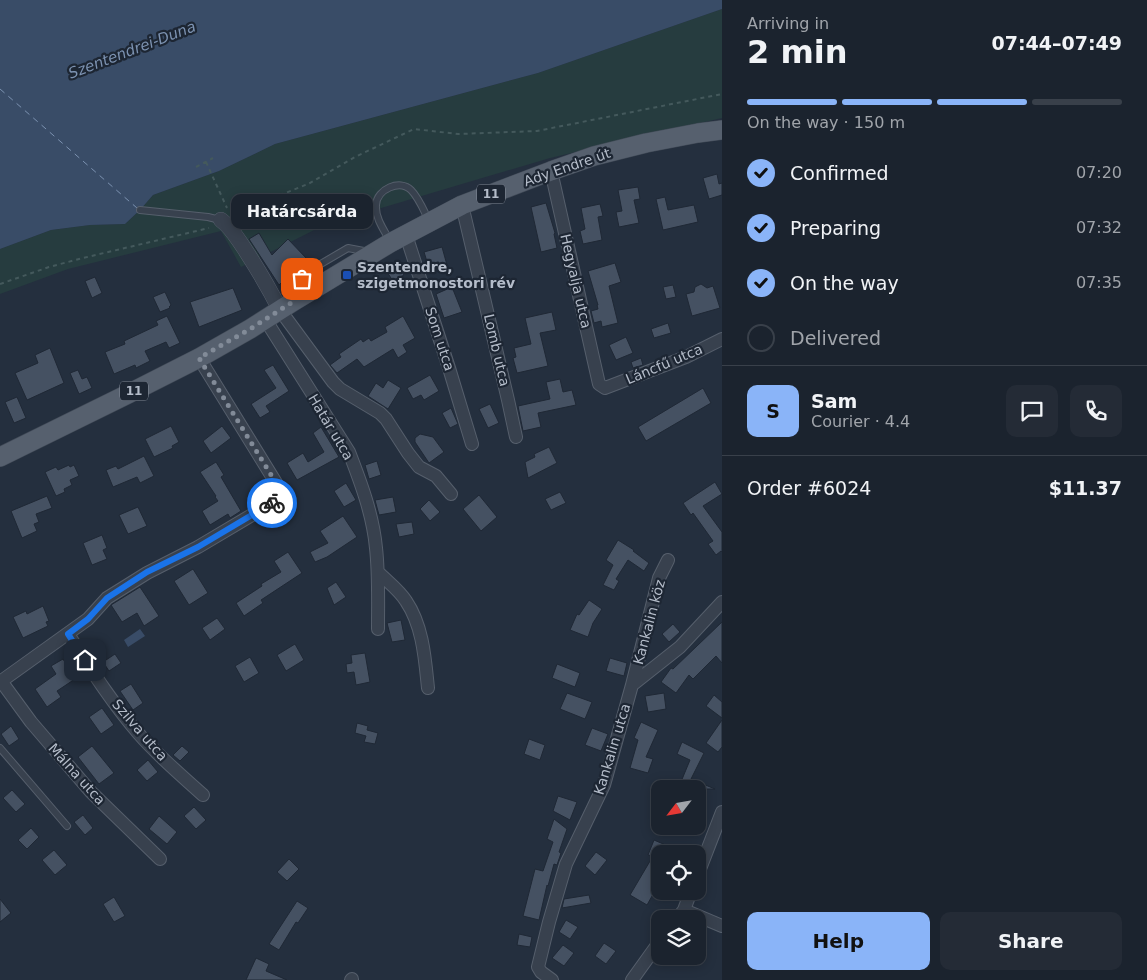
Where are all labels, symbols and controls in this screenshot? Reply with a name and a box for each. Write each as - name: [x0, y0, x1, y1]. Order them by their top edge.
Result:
- text: Arriving in: [747, 14, 829, 33]
- water label: Szentendrei-Duna: [66, 17, 198, 83]
- text: 07:44–07:49: [992, 32, 1122, 54]
- text: 2 min: [747, 33, 848, 71]
- text: On the way · 150 m: [747, 113, 905, 132]
- street label: Ady Endre út: [522, 145, 613, 189]
- icon: check: [747, 159, 775, 187]
- text: Confirmed: [790, 162, 889, 184]
- text: 07:20: [1076, 163, 1122, 182]
- road number: 11: [477, 184, 505, 203]
- callout: Határcsárda: [231, 194, 373, 229]
- text: Határcsárda: [247, 202, 357, 221]
- icon: check: [747, 214, 775, 242]
- text: Preparing: [790, 217, 881, 239]
- text: 07:32: [1076, 218, 1122, 237]
- street label: Hegyalja utca: [557, 232, 595, 330]
- pin: [281, 258, 323, 300]
- place label: Szentendre, szigetmonostori rév: [357, 259, 515, 291]
- icon: bag: [288, 265, 316, 293]
- marker: Szentendre, szigetmonostori rév: [341, 269, 353, 281]
- icon: check: [747, 269, 775, 297]
- text: On the way: [790, 272, 899, 294]
- text: 07:35: [1076, 273, 1122, 292]
- street label: Som utca: [422, 305, 458, 373]
- street label: Lomb utca: [481, 312, 513, 388]
- text: Delivered: [790, 327, 881, 349]
- street label: Láncfű utca: [623, 341, 705, 387]
- road number: 11: [120, 382, 148, 401]
- button: chat: [1006, 385, 1058, 437]
- button: phone: [1070, 385, 1122, 437]
- text: Sam: [811, 390, 857, 412]
- street label: Határ utca: [305, 391, 357, 463]
- text: S: [766, 400, 780, 422]
- text: Courier · 4.4: [811, 412, 910, 431]
- text: Order #6024: [747, 477, 871, 499]
- text: $11.37: [1049, 477, 1122, 499]
- courier: [247, 478, 297, 528]
- icon: bike: [258, 489, 286, 517]
- street label: Kankalin köz: [630, 578, 668, 666]
- pin: [64, 639, 106, 681]
- icon: home: [71, 646, 99, 674]
- street label: Szilva utca: [109, 696, 171, 764]
- street label: Kankalin utca: [591, 701, 633, 797]
- street label: Málna utca: [45, 740, 109, 808]
- north arrow: [651, 780, 706, 835]
- map controls: [651, 780, 706, 965]
- button: locate: [651, 845, 706, 900]
- button: layers: [651, 910, 706, 965]
- button: Help: [747, 912, 930, 970]
- button: Share: [940, 912, 1122, 970]

